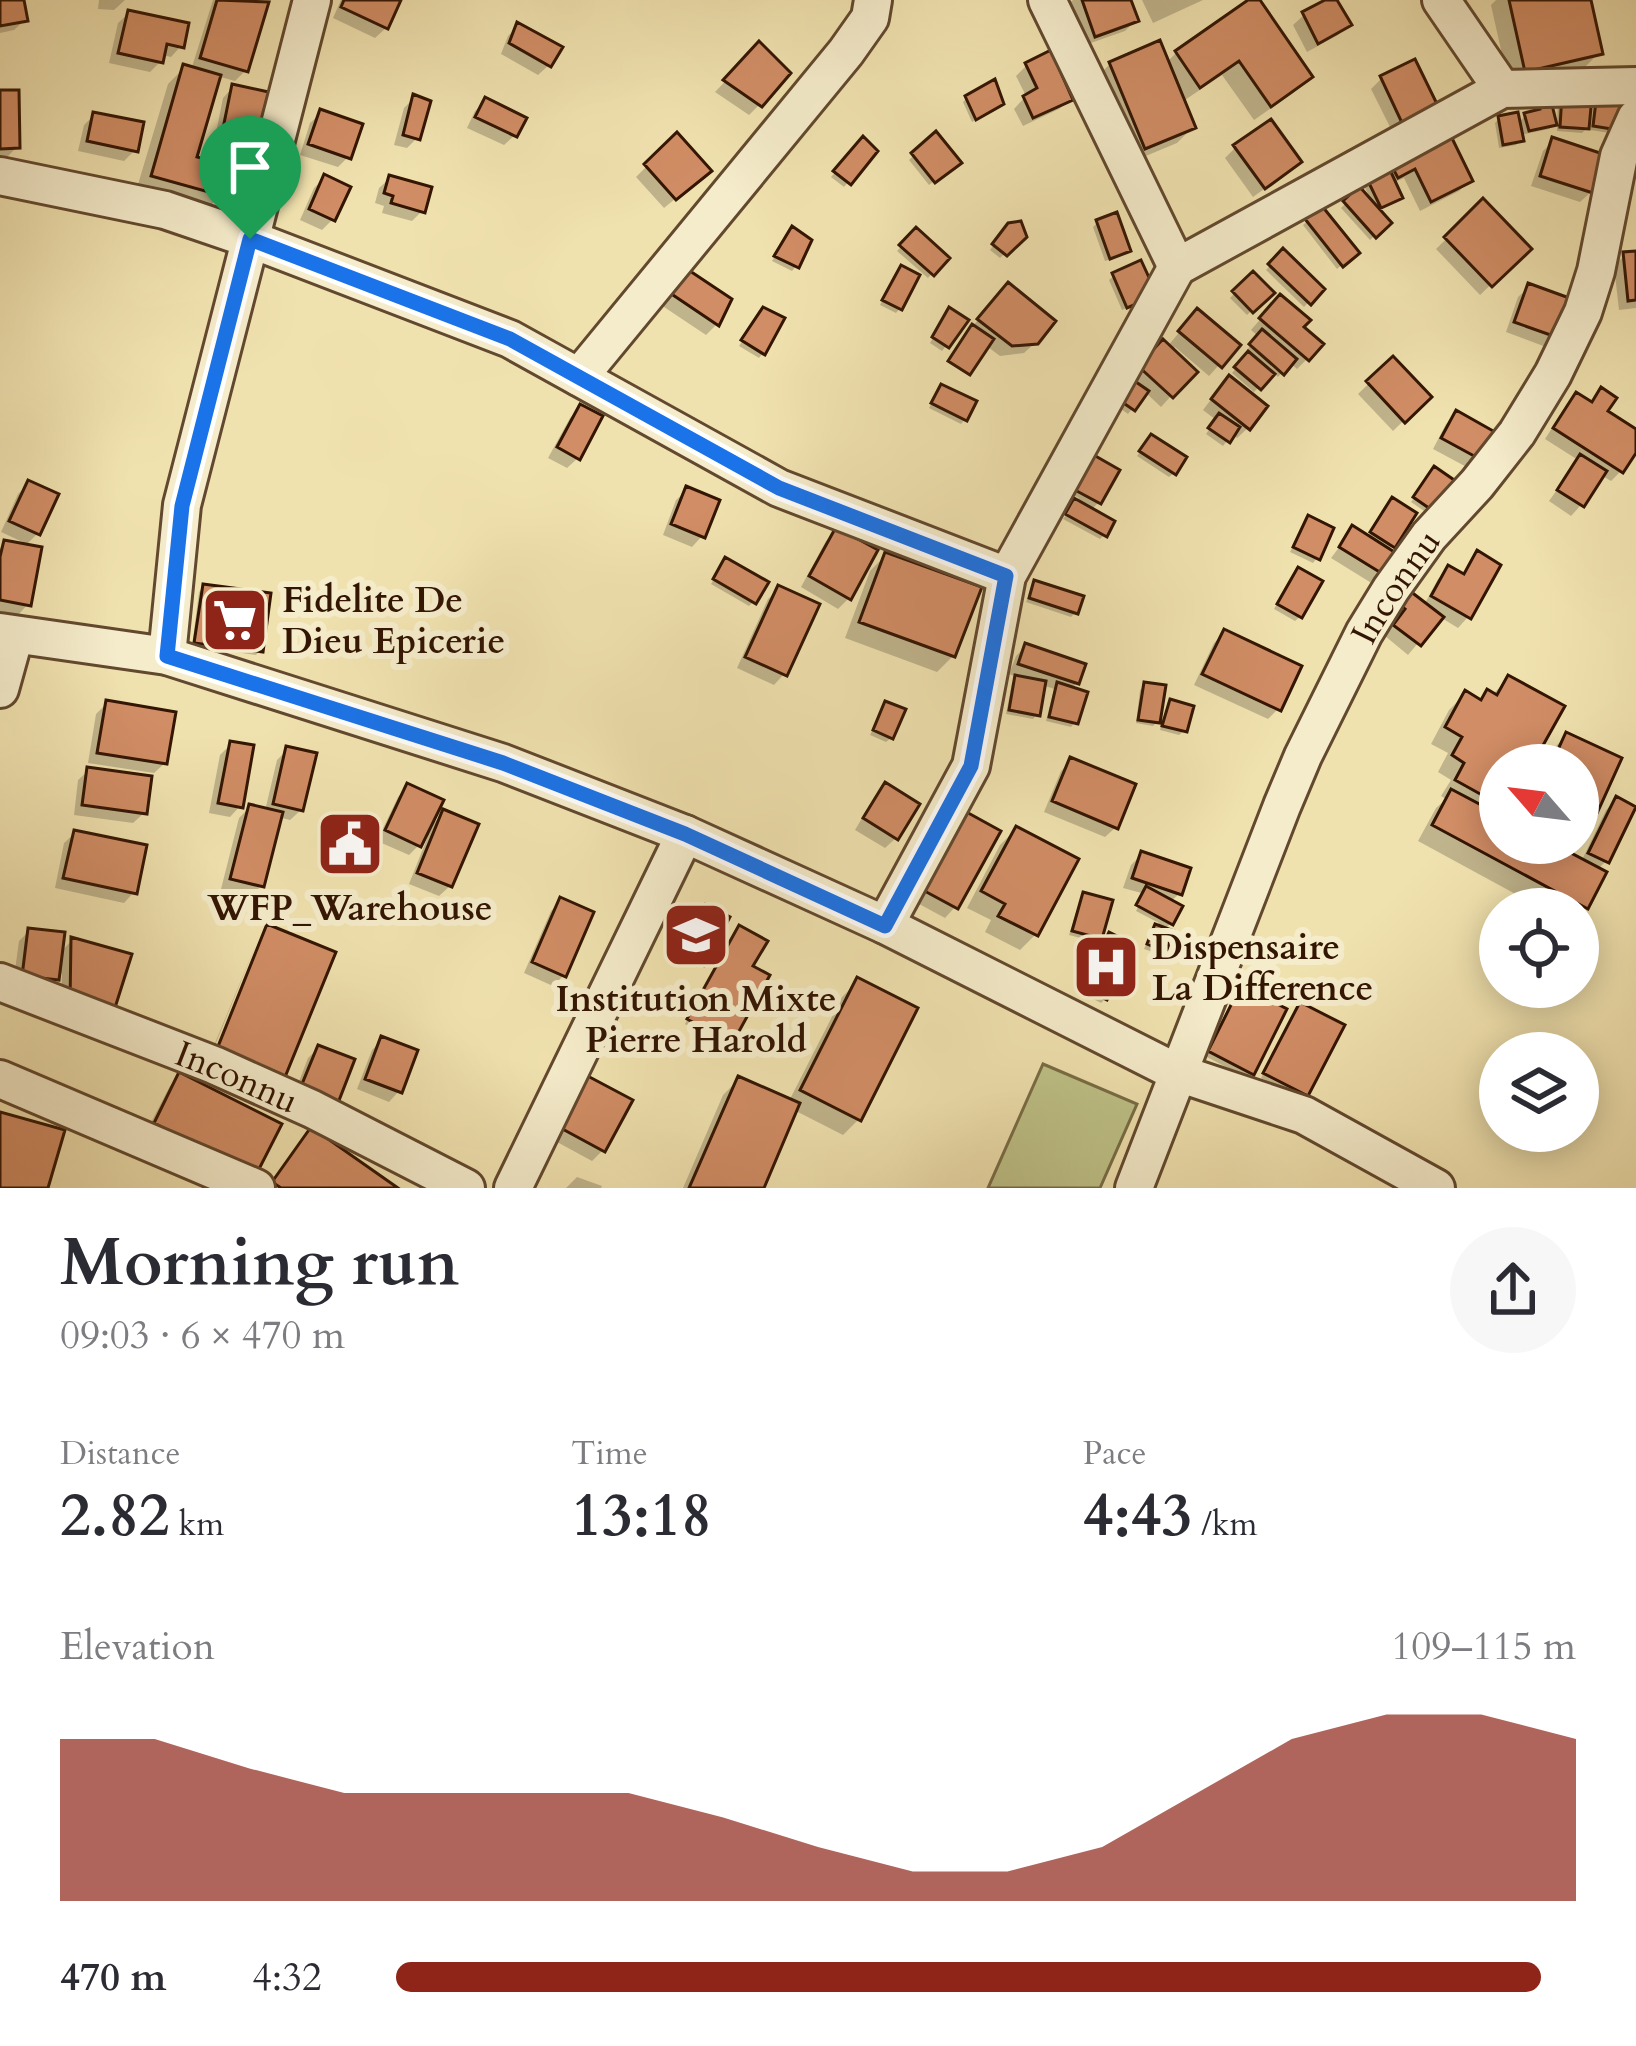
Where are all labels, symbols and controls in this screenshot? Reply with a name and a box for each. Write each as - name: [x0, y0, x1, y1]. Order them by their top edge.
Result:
- pin: [199, 116, 301, 239]
- icon: arrive: [217, 134, 283, 200]
- street label: Inconnu: [1339, 520, 1452, 653]
- place label: Fidelite De Dieu Epicerie: [282, 576, 505, 666]
- supermarket icon: Fidelite De Dieu Epicerie: [200, 585, 270, 655]
- north arrow: [1479, 744, 1599, 864]
- map controls: [1479, 744, 1599, 1152]
- public building icon: WFP_Warehouse: [315, 809, 385, 879]
- place label: WFP_Warehouse: [206, 884, 493, 933]
- button: locate: [1479, 888, 1599, 1008]
- school or university icon: Institution Mixte Pierre Harold: [661, 900, 731, 970]
- place label: Dispensaire La Difference: [1152, 923, 1373, 1013]
- hospital icon: Dispensaire La Difference: [1071, 932, 1141, 1002]
- place label: Institution Mixte Pierre Harold: [555, 975, 837, 1065]
- street label: Inconnu: [168, 1029, 306, 1126]
- button: layers: [1479, 1032, 1599, 1152]
- text: Morning run: [60, 1219, 459, 1308]
- button: share: [1450, 1227, 1576, 1353]
- text: 09:03 · 6 × 470 m: [60, 1309, 345, 1362]
- text: Distance: [60, 1431, 181, 1476]
- text: Time: [571, 1431, 648, 1476]
- text: Pace: [1083, 1431, 1146, 1476]
- text: 2.82: [60, 1476, 170, 1557]
- text: 13:18: [571, 1476, 712, 1557]
- text: 4:43: [1083, 1476, 1192, 1557]
- text: km: [170, 1502, 224, 1547]
- text: /km: [1192, 1502, 1257, 1547]
- text: Elevation: [60, 1620, 215, 1673]
- text: 109–115 m: [1391, 1620, 1576, 1673]
- text: 470 m: [60, 1951, 166, 2004]
- text: 4:32: [252, 1951, 322, 2004]

